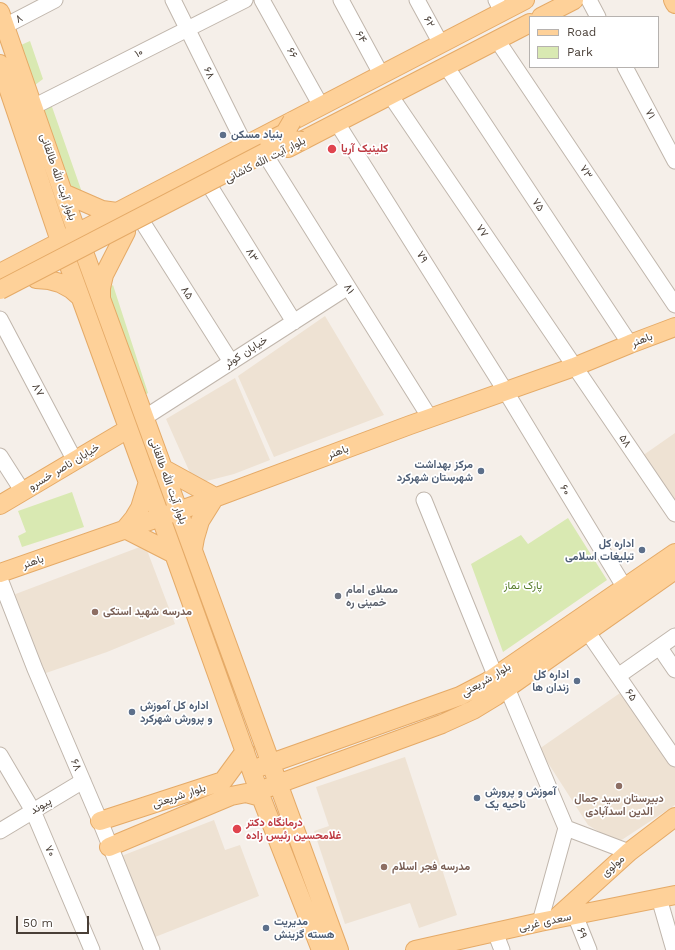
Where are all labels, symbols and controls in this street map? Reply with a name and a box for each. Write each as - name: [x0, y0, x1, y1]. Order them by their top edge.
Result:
- street label: ۸: [13, 12, 25, 26]
- street label: ۶۲: [421, 14, 437, 30]
- legend: [529, 16, 659, 68]
- text: Road: [567, 25, 596, 39]
- street label: ۶۴: [352, 29, 370, 45]
- street label: ۱۰: [133, 45, 145, 61]
- street label: ۶۶: [284, 45, 300, 61]
- text: Park: [567, 45, 593, 59]
- street label: ۶۸: [200, 65, 218, 81]
- street label: ۷۱: [642, 107, 658, 121]
- place label: بنیاد مسکن: [231, 128, 283, 142]
- marker: بنیاد مسکن: [218, 130, 228, 140]
- street label: بلوار آیت الله طالقانی: [37, 132, 79, 222]
- street label: بلوار آیت الله کاشانی: [222, 134, 308, 186]
- place label: کلینیک آریا: [341, 142, 388, 156]
- marker: کلینیک آریا: [326, 143, 338, 155]
- street label: ۷۳: [577, 163, 595, 181]
- street label: ۷۵: [529, 196, 547, 214]
- street label: ۷۷: [473, 222, 491, 240]
- street label: ۸۳: [243, 246, 261, 264]
- street label: ۷۹: [413, 249, 431, 265]
- street label: ۸۱: [341, 281, 357, 297]
- street label: ۸۵: [178, 284, 196, 302]
- street label: باهنر: [629, 330, 655, 350]
- street label: خیابان کوثر: [222, 333, 270, 371]
- street label: ۸۷: [29, 381, 47, 399]
- street label: ۵۸: [616, 432, 634, 450]
- street label: بلوار آیت الله طالقانی: [146, 436, 190, 526]
- street label: خیابان ناصر خسرو: [26, 441, 102, 493]
- street label: باهنر: [326, 442, 350, 462]
- place label: مرکز بهداشت شهرستان شهرکرد: [397, 458, 473, 484]
- marker: مرکز بهداشت شهرستان شهرکرد: [476, 466, 486, 476]
- street label: ۶۰: [557, 482, 573, 498]
- place label: اداره کل تبلیغات اسلامی: [565, 537, 634, 563]
- marker: اداره کل تبلیغات اسلامی: [637, 545, 647, 555]
- street label: باهنر: [21, 552, 45, 572]
- park label: پارک نماز: [504, 579, 542, 593]
- place label: مصلای امام خمینی ره: [346, 583, 398, 609]
- marker: مصلای امام خمینی ره: [333, 591, 343, 601]
- place label: مدرسه شهید استکی: [103, 605, 192, 619]
- marker: مدرسه شهید استکی: [90, 607, 100, 617]
- street label: بلوار شریعتی: [459, 660, 513, 700]
- place label: اداره کل زندان ها: [532, 668, 569, 694]
- marker: اداره کل زندان ها: [572, 676, 582, 686]
- street label: ۶۵: [622, 686, 640, 704]
- place label: اداره کل آموزش و پرورش شهرکرد: [140, 699, 213, 725]
- marker: اداره کل آموزش و پرورش شهرکرد: [127, 707, 137, 717]
- street label: ۶۸: [68, 757, 84, 773]
- street label: بلوار شریعتی: [151, 781, 207, 811]
- marker: دبیرستان سید جمال الدین اسدآبادی: [614, 781, 624, 791]
- place label: آموزش و پرورش ناحیه یک: [485, 785, 556, 811]
- place label: دبیرستان سید جمال الدین اسدآبادی: [574, 792, 664, 818]
- marker: آموزش و پرورش ناحیه یک: [472, 793, 482, 803]
- street label: پیوند: [28, 795, 54, 817]
- place label: درمانگاه دکتر غلامحسین رئیس زاده: [246, 816, 341, 842]
- marker: درمانگاه دکتر غلامحسین رئیس زاده: [231, 823, 243, 835]
- street label: ۷۰: [42, 843, 58, 859]
- street label: مولوی: [599, 852, 627, 880]
- place label: مدرسه فجر اسلام: [392, 860, 470, 874]
- marker: مدرسه فجر اسلام: [379, 862, 389, 872]
- scale bar: [18, 908, 91, 934]
- street label: سعدی غربی: [517, 910, 573, 934]
- place label: مدیریت هسته گزینش: [274, 915, 335, 941]
- text: 50 m: [23, 916, 53, 930]
- marker: مدیریت هسته گزینش: [261, 923, 271, 933]
- street label: ۶۹: [574, 926, 590, 940]

